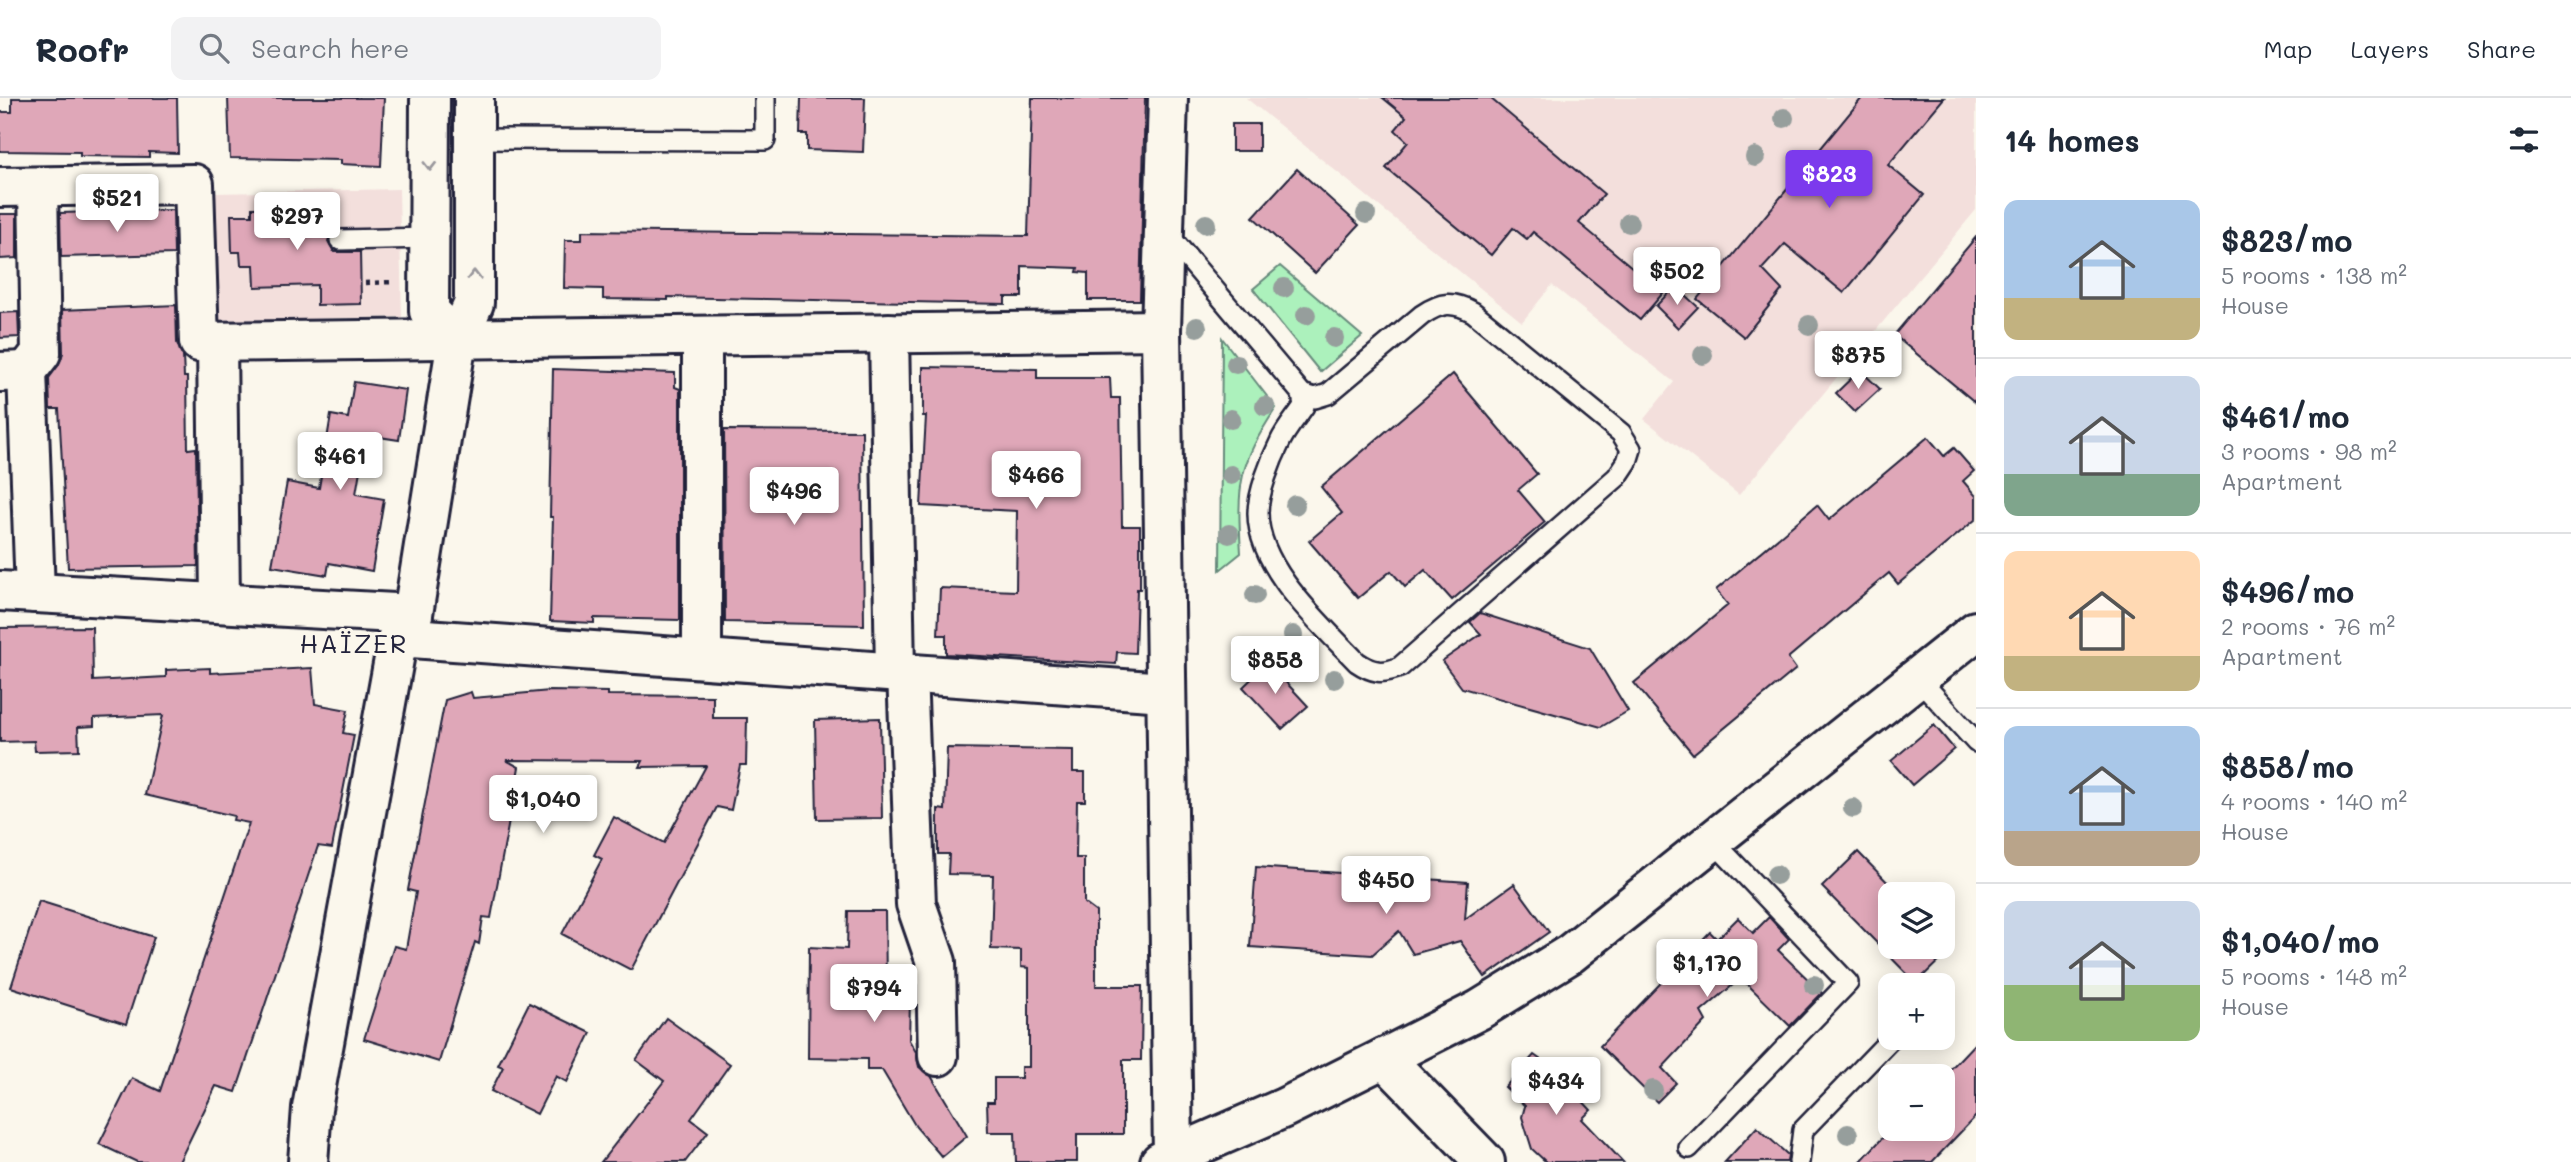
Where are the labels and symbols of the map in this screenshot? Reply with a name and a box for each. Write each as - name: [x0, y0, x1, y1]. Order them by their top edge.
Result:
- pin: $823: [1788, 150, 1870, 210]
- one-way arrow: [422, 161, 438, 172]
- pin: $521: [76, 174, 158, 234]
- pin: $297: [256, 192, 338, 252]
- pin: $502: [1636, 248, 1718, 307]
- one-way arrow: [466, 269, 482, 280]
- pin: $875: [1817, 331, 1899, 391]
- pin: $461: [299, 432, 381, 492]
- pin: $466: [995, 452, 1077, 511]
- pin: $496: [753, 468, 835, 527]
- district label: HAÏZER: [300, 626, 408, 660]
- pin: $858: [1234, 636, 1316, 696]
- pin: $1,040: [486, 776, 600, 835]
- pin: $450: [1345, 856, 1427, 916]
- pin: $1,170: [1650, 940, 1764, 999]
- pin: $794: [833, 964, 915, 1024]
- pin: $434: [1515, 1058, 1597, 1117]

